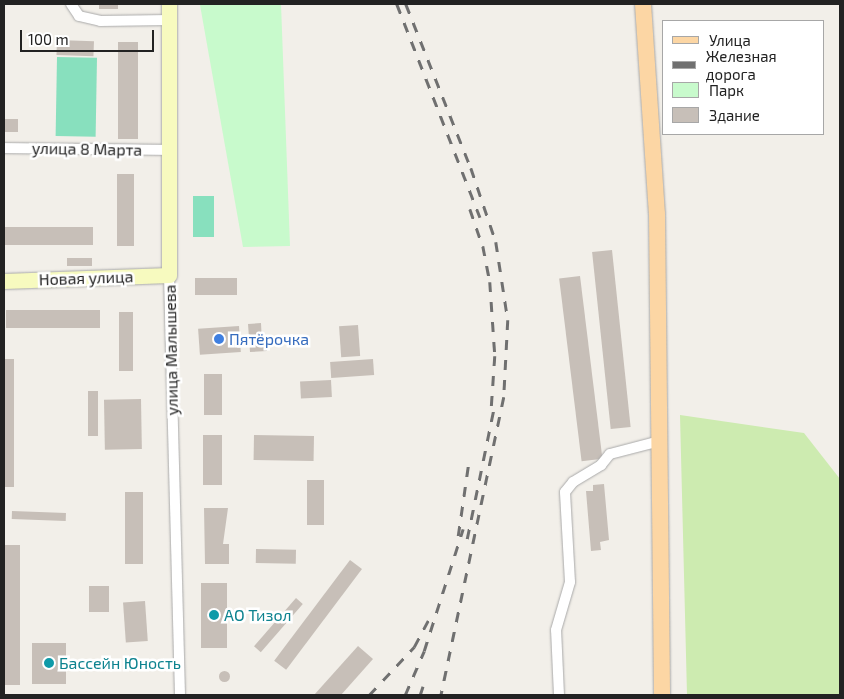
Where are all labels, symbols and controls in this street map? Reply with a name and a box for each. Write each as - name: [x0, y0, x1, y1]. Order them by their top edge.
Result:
- scale bar: [22, 20, 156, 52]
- legend: [662, 20, 824, 135]
- text: 100 m: [28, 30, 69, 48]
- text: Улица: [709, 31, 751, 49]
- text: Железная дорога: [706, 47, 777, 83]
- text: Парк: [709, 81, 744, 99]
- text: Здание: [709, 106, 760, 124]
- street label: улица 8 Марта: [32, 138, 142, 160]
- street label: Новая улица: [38, 267, 134, 289]
- street label: улица Малышева: [160, 284, 182, 416]
- place label: Пятёрочка: [229, 329, 309, 349]
- marker: Пятёрочка: [213, 333, 225, 345]
- place label: АО Тизол: [224, 605, 291, 625]
- marker: АО Тизол: [208, 609, 220, 621]
- place label: Бассейн Юность: [59, 653, 181, 673]
- marker: Бассейн Юность: [43, 657, 55, 669]

